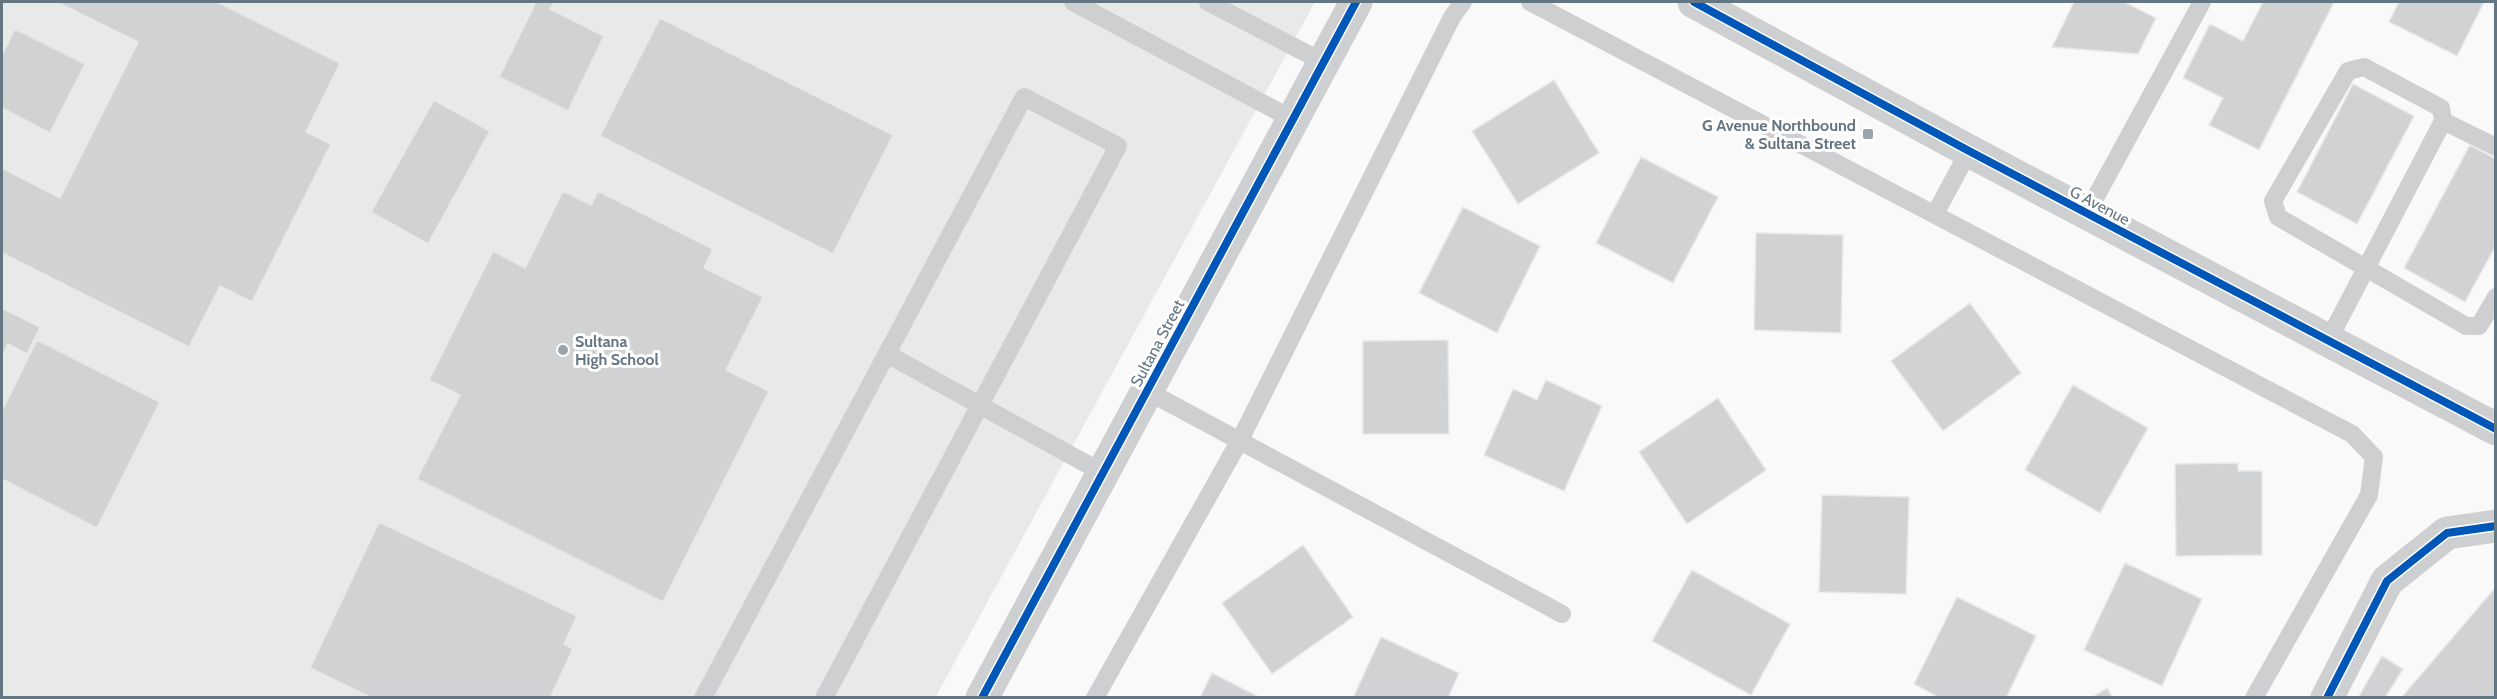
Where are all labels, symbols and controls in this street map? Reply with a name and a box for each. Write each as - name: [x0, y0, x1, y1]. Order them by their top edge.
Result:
- place label: G Avenue Northbound & Sultana Street: [1702, 116, 1856, 153]
- marker: G Avenue Northbound & Sultana Street: [1861, 127, 1875, 141]
- street label: G Avenue: [2067, 182, 2133, 229]
- street label: Sultana Street: [1127, 296, 1189, 390]
- place label: Sultana High School: [575, 332, 659, 369]
- marker: Sultana High School: [556, 343, 570, 357]

